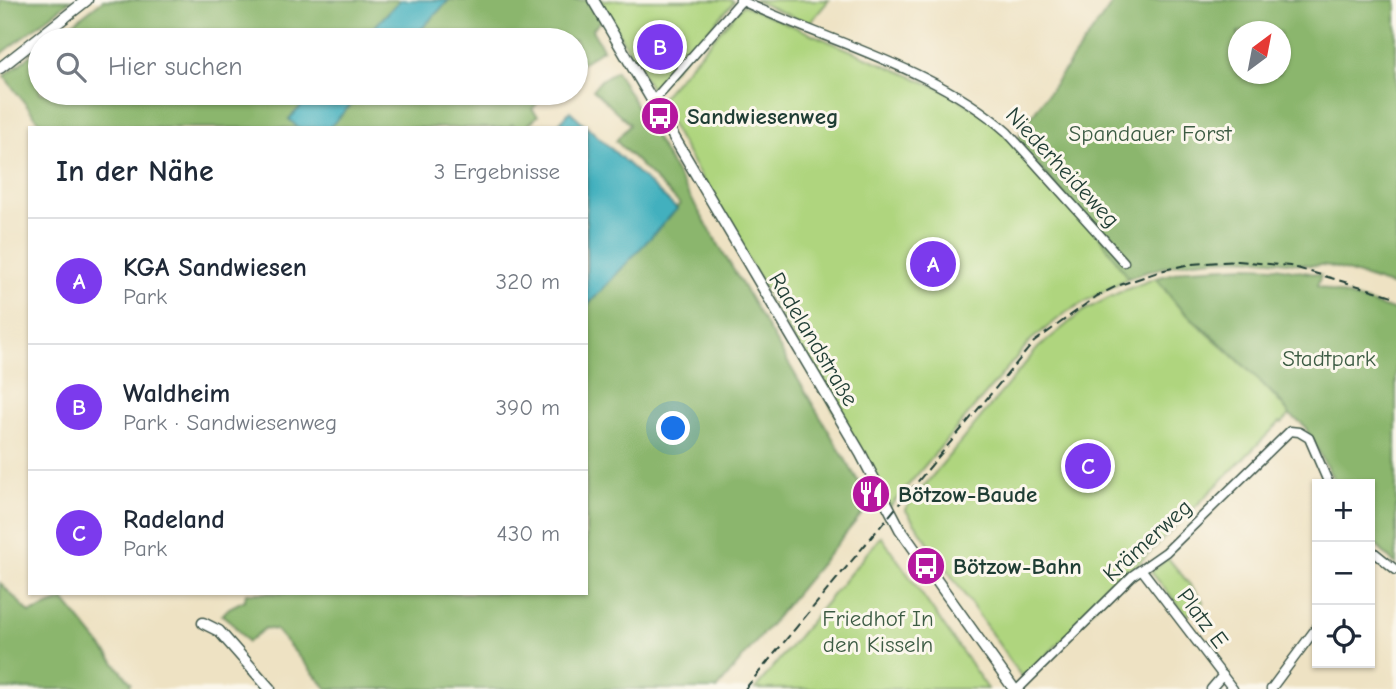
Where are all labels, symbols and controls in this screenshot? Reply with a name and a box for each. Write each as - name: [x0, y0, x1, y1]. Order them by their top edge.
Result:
- pin: B: [637, 21, 683, 73]
- north arrow: [1228, 21, 1291, 84]
- search box: [28, 28, 588, 105]
- icon: search: [52, 48, 90, 86]
- text: Hier suchen: [108, 52, 243, 82]
- bus stop icon: Sandwiesenweg: [639, 95, 681, 137]
- street label: Niederheideweg: [1000, 102, 1125, 233]
- place label: Sandwiesenweg: [687, 103, 839, 130]
- park label: Spandauer Forst: [1068, 120, 1233, 147]
- text: In der Nähe: [56, 154, 214, 189]
- text: 3 Ergebnisse: [434, 158, 560, 185]
- pin: A: [910, 238, 956, 290]
- text: KGA Sandwiesen: [123, 253, 307, 283]
- text: A: [73, 268, 85, 295]
- text: 320 m: [496, 268, 560, 295]
- street label: Radelandstraße: [763, 268, 864, 411]
- text: Park: [123, 283, 167, 310]
- park label: Stadtpark: [1282, 345, 1376, 372]
- text: Waldheim: [123, 379, 230, 409]
- text: B: [72, 394, 86, 421]
- text: 390 m: [495, 394, 560, 421]
- text: Park · Sandwiesenweg: [123, 409, 337, 436]
- your location: [656, 411, 690, 445]
- pin: C: [1065, 440, 1111, 492]
- restaurant icon: Bötzow-Baude: [850, 473, 892, 515]
- map controls: [1312, 479, 1375, 668]
- button: +: [1312, 479, 1375, 542]
- place label: Bötzow-Baude: [898, 481, 1037, 508]
- street label: Krämerweg: [1097, 494, 1197, 587]
- text: Radeland: [123, 505, 225, 535]
- text: C: [72, 520, 86, 547]
- text: 430 m: [497, 520, 560, 547]
- text: Park: [123, 535, 167, 562]
- button: −: [1312, 542, 1375, 605]
- bus stop icon: Bötzow-Bahn: [905, 545, 947, 587]
- place label: Bötzow-Bahn: [953, 553, 1082, 580]
- street label: Platz E: [1171, 583, 1234, 654]
- park label: Friedhof In den Kisseln: [822, 605, 934, 658]
- button: locate: [1312, 605, 1375, 668]

